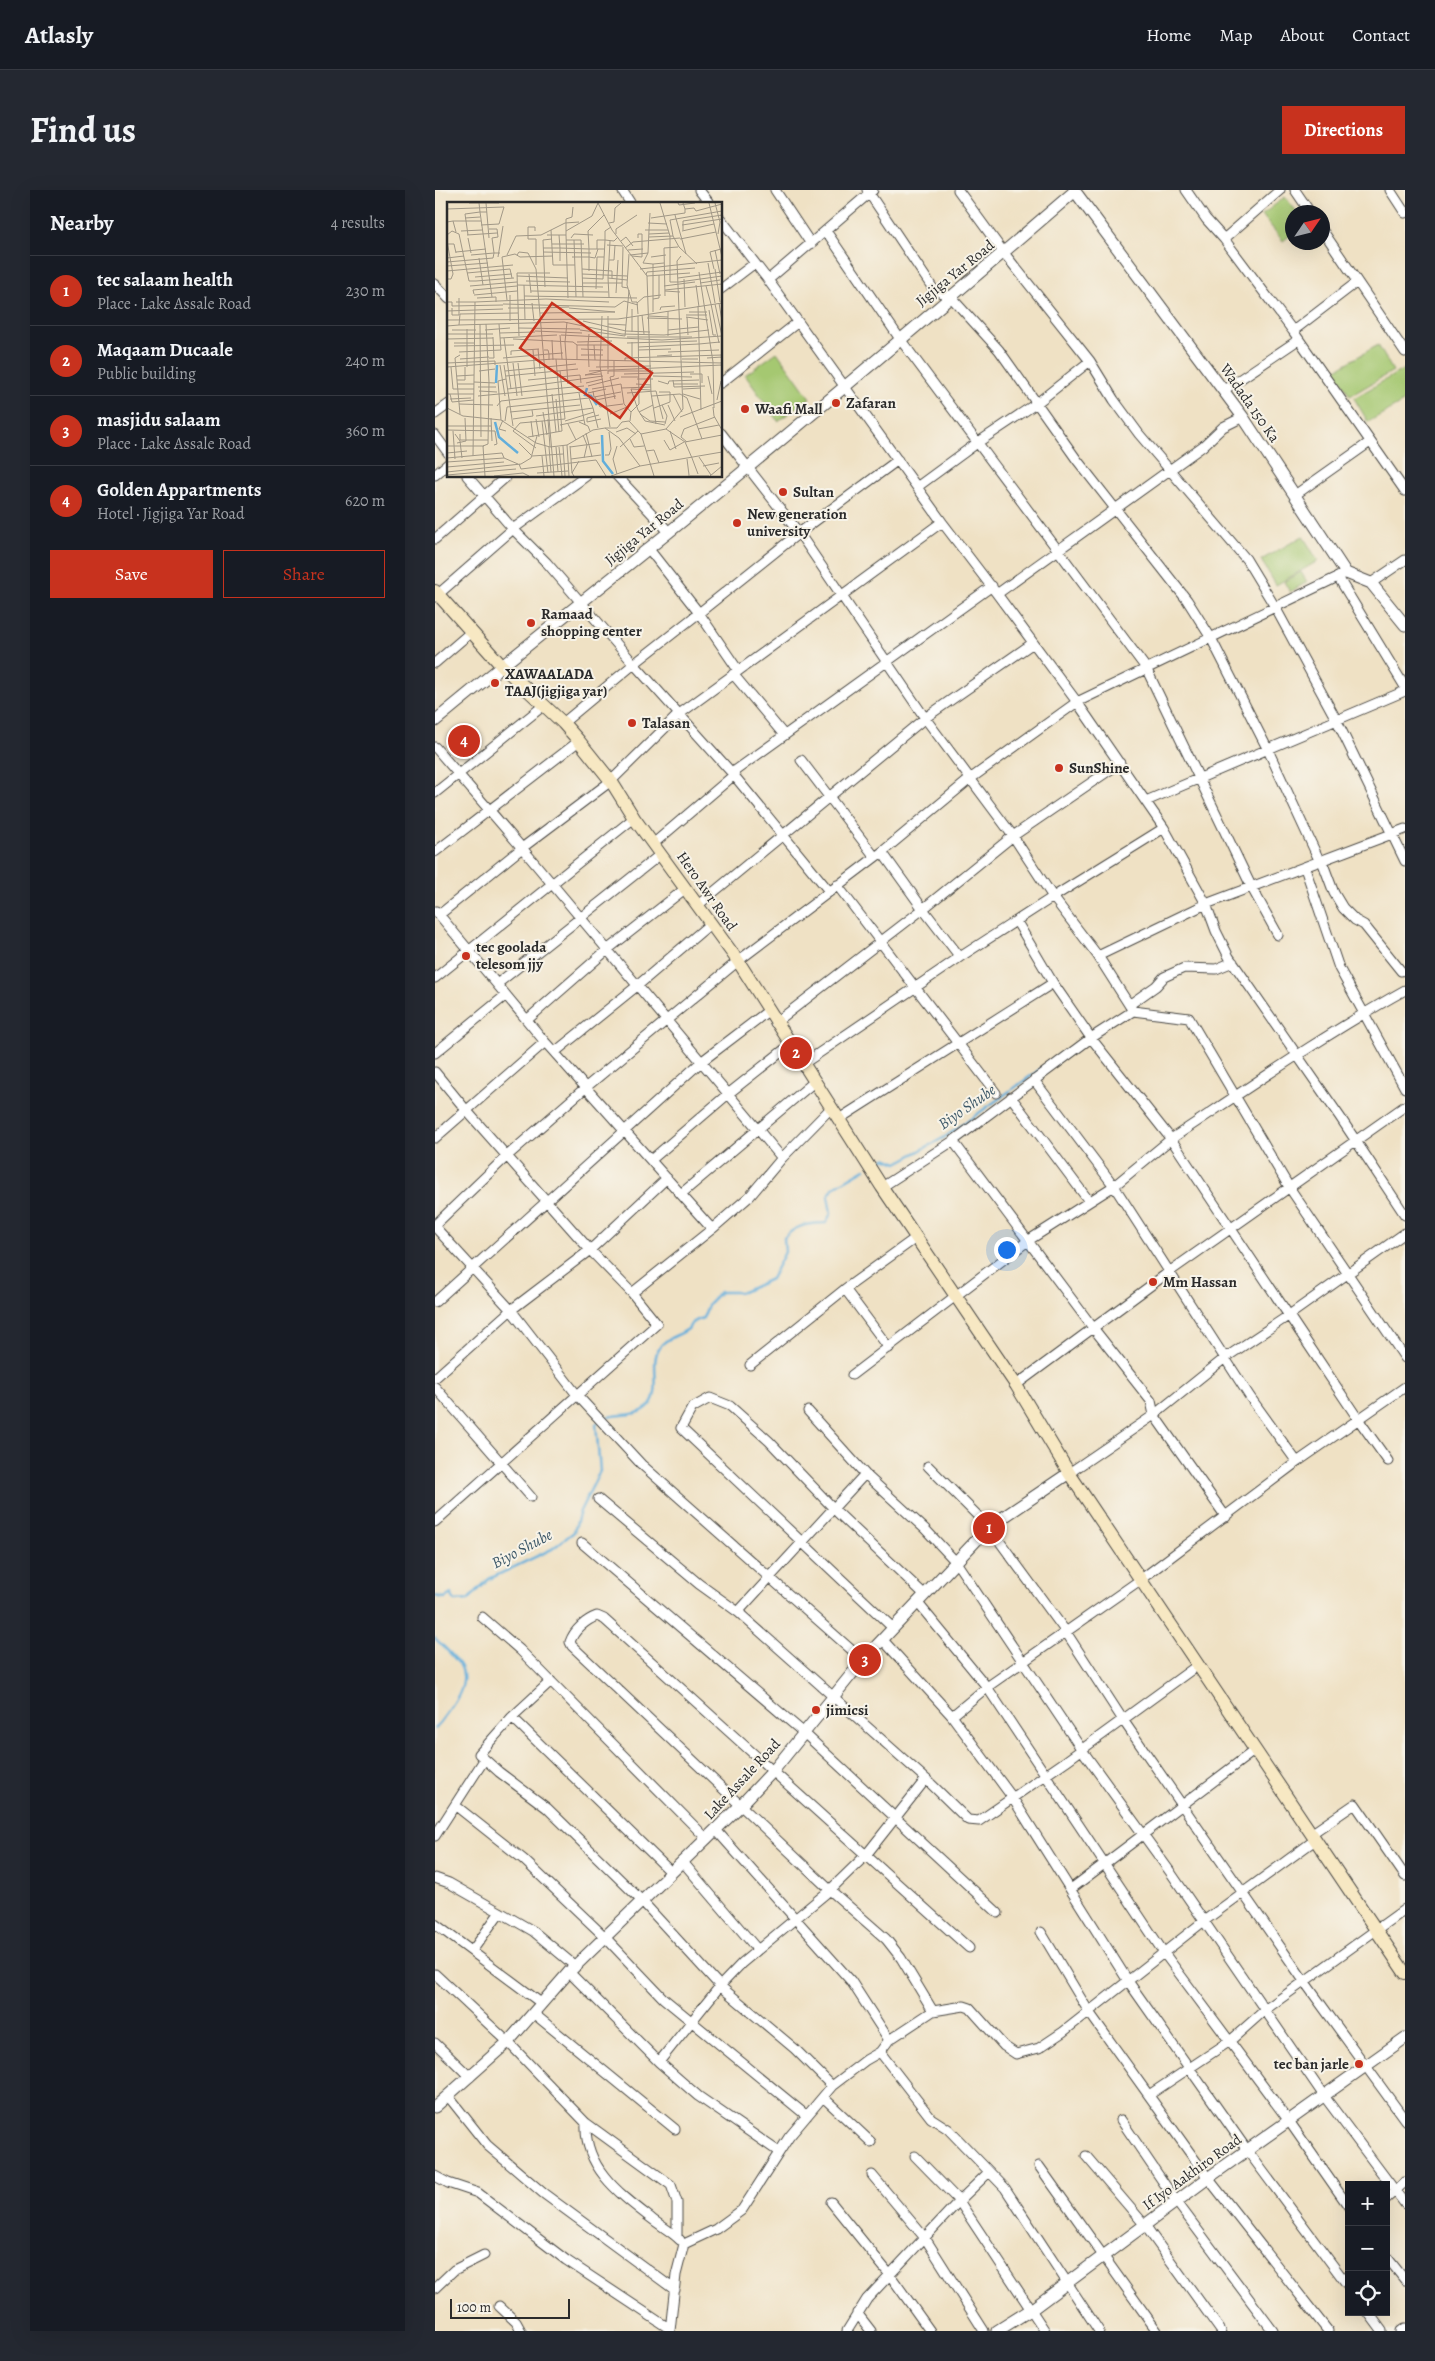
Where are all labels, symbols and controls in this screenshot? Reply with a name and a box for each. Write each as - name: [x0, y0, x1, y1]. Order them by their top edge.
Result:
- text: Atlasly: [25, 19, 93, 51]
- text: Home: [1146, 23, 1191, 47]
- text: Map: [1219, 23, 1252, 47]
- text: About: [1280, 23, 1324, 47]
- text: Contact: [1352, 23, 1410, 47]
- text: Find us: [30, 106, 136, 154]
- button: Directions: [1282, 106, 1405, 154]
- inset map: [447, 202, 723, 478]
- north arrow: [1285, 205, 1330, 250]
- text: Nearby: [50, 209, 113, 237]
- text: 4 results: [331, 212, 385, 234]
- street label: Jigjiga Yar Road: [912, 235, 999, 311]
- text: tec salaam health: [97, 267, 233, 293]
- text: 1: [63, 280, 69, 302]
- text: 230 m: [346, 280, 385, 302]
- text: Place · Lake Assale Road: [97, 293, 251, 315]
- text: Maqaam Ducaale: [97, 337, 233, 363]
- text: 2: [62, 350, 70, 372]
- text: 240 m: [345, 350, 385, 372]
- street label: Wadada 150 Ka: [1215, 359, 1284, 446]
- text: Public building: [97, 363, 196, 385]
- place label: Zafaran: [846, 393, 896, 413]
- marker: Zafaran: [830, 397, 842, 409]
- place label: Waafi Mall: [754, 399, 822, 419]
- marker: Waafi Mall: [739, 403, 751, 415]
- text: masjidu salaam: [97, 407, 221, 433]
- text: 3: [63, 420, 69, 442]
- text: 360 m: [346, 420, 385, 442]
- text: Place · Lake Assale Road: [97, 433, 251, 455]
- text: Golden Appartments: [97, 477, 262, 503]
- place label: Sultan: [793, 482, 834, 502]
- marker: Sultan: [777, 486, 789, 498]
- text: 4: [62, 490, 70, 512]
- text: 620 m: [345, 490, 385, 512]
- street label: Jigjiga Yar Road: [601, 494, 688, 570]
- text: Hotel · Jigjiga Yar Road: [97, 503, 245, 525]
- place label: New generation university: [747, 504, 847, 541]
- marker: New generation university: [731, 517, 743, 529]
- button: Save: [50, 550, 213, 598]
- button: Share: [223, 550, 385, 598]
- place label: Ramaad shopping center: [541, 604, 642, 641]
- marker: Ramaad shopping center: [525, 617, 537, 629]
- place label: XAWAALADA TAAJ(jigjiga yar): [505, 664, 607, 701]
- marker: XAWAALADA TAAJ(jigjiga yar): [489, 677, 501, 689]
- place label: Talasan: [642, 713, 691, 733]
- marker: Talasan: [626, 717, 638, 729]
- pin: 4: [448, 722, 480, 760]
- place label: SunShine: [1069, 758, 1130, 778]
- marker: SunShine: [1053, 762, 1065, 774]
- street label: Hero Awr Road: [672, 847, 742, 935]
- place label: tec goolada telesom jjy: [476, 937, 547, 974]
- marker: tec goolada telesom jjy: [460, 950, 472, 962]
- pin: 2: [780, 1034, 812, 1072]
- water label: Biyo Shube: [934, 1079, 1000, 1135]
- your location: [994, 1237, 1020, 1263]
- place label: Mm Hassan: [1163, 1272, 1237, 1292]
- marker: Mm Hassan: [1147, 1276, 1159, 1288]
- pin: 1: [973, 1509, 1005, 1547]
- water label: Biyo Shube: [488, 1524, 556, 1574]
- pin: 3: [849, 1641, 881, 1679]
- place label: jimicsi: [826, 1700, 869, 1720]
- marker: jimicsi: [810, 1704, 822, 1716]
- street label: Lake Assale Road: [699, 1734, 785, 1824]
- place label: tec ban jarle: [1274, 2054, 1349, 2074]
- marker: tec ban jarle: [1353, 2058, 1365, 2070]
- street label: If Iyo Aakhiro Road: [1138, 2129, 1246, 2215]
- map controls: [1345, 2181, 1390, 2316]
- button: +: [1345, 2181, 1390, 2226]
- button: −: [1345, 2226, 1390, 2271]
- button: locate: [1345, 2271, 1390, 2316]
- scale bar: [450, 2296, 570, 2319]
- text: 100 m: [457, 2298, 491, 2317]

